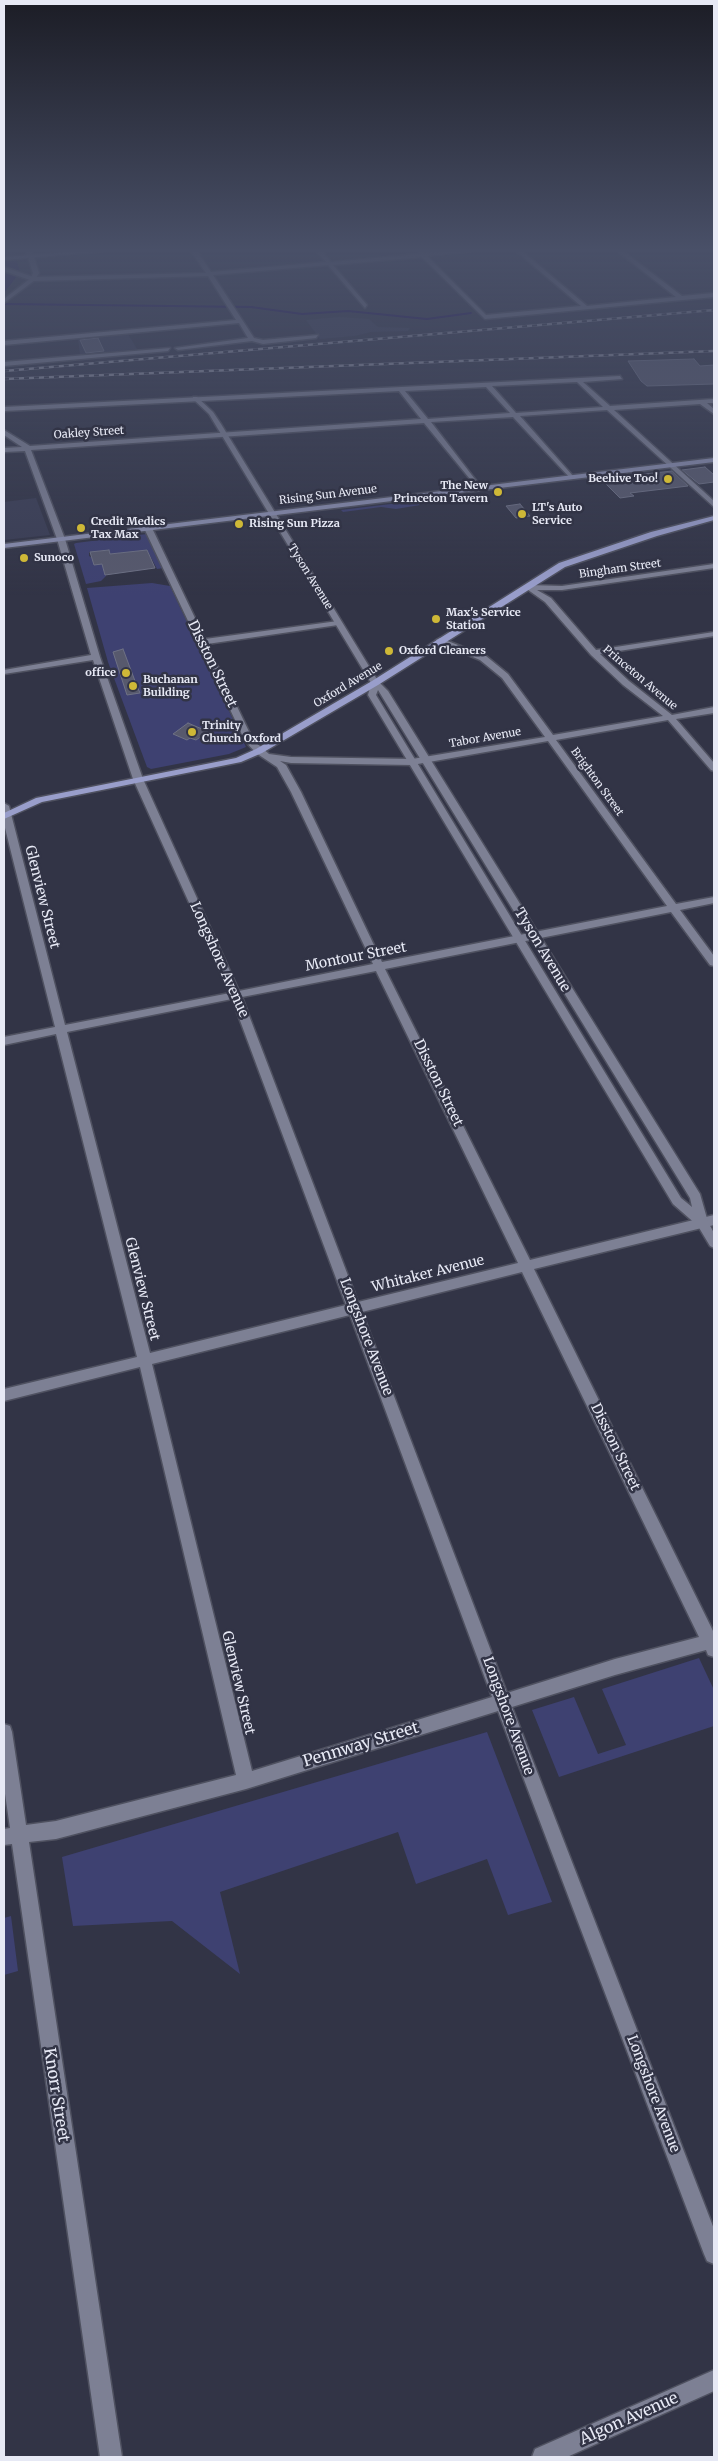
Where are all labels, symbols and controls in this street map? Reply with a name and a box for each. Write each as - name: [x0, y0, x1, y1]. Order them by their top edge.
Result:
- street label: Oakley Street: [53, 424, 125, 442]
- place label: Beehive Too!: [588, 472, 658, 486]
- marker: Beehive Too!: [662, 473, 674, 485]
- place label: The New Princeton Tavern: [394, 479, 488, 505]
- street label: Rising Sun Avenue: [278, 482, 378, 508]
- marker: The New Princeton Tavern: [492, 486, 504, 498]
- place label: LT's Auto Service: [532, 501, 582, 527]
- marker: LT's Auto Service: [516, 508, 528, 520]
- place label: Credit Medics Tax Max: [91, 515, 165, 541]
- place label: Rising Sun Pizza: [249, 517, 340, 531]
- marker: Rising Sun Pizza: [233, 518, 245, 530]
- marker: Credit Medics Tax Max: [75, 522, 87, 534]
- street label: Tyson Avenue: [285, 542, 335, 612]
- place label: Sunoco: [34, 551, 74, 565]
- marker: Sunoco: [18, 552, 30, 564]
- street label: Bingham Street: [578, 557, 662, 581]
- place label: Max's Service Station: [446, 606, 521, 632]
- marker: Max's Service Station: [430, 613, 442, 625]
- street label: Disston Street: [184, 618, 240, 710]
- street label: Princeton Avenue: [600, 643, 680, 713]
- place label: Oxford Cleaners: [399, 644, 486, 658]
- marker: Oxford Cleaners: [383, 645, 395, 657]
- street label: Oxford Avenue: [311, 659, 385, 711]
- place label: office: [85, 666, 116, 680]
- marker: office: [120, 667, 132, 679]
- place label: Buchanan Building: [143, 673, 198, 699]
- marker: Buchanan Building: [127, 680, 139, 692]
- place label: Trinity Church Oxford: [202, 719, 281, 745]
- street label: Tabor Avenue: [448, 725, 522, 751]
- marker: Trinity Church Oxford: [186, 726, 198, 738]
- street label: Brighton Street: [568, 745, 626, 819]
- street label: Glenview Street: [21, 844, 63, 950]
- street label: Longshore Avenue: [186, 900, 252, 1020]
- street label: Tyson Avenue: [510, 905, 574, 995]
- street label: Montour Street: [304, 939, 408, 975]
- street label: Disston Street: [410, 1037, 466, 1129]
- street label: Glenview Street: [121, 1236, 163, 1342]
- street label: Whitaker Avenue: [370, 1252, 486, 1296]
- street label: Longshore Avenue: [336, 1276, 396, 1398]
- street label: Disston Street: [587, 1401, 643, 1493]
- street label: Glenview Street: [218, 1630, 258, 1736]
- street label: Longshore Avenue: [479, 1655, 537, 1777]
- street label: Pennway Street: [301, 1718, 421, 1772]
- street label: Longshore Avenue: [623, 2033, 683, 2155]
- street label: Knorr Street: [39, 2046, 73, 2144]
- street label: Algon Avenue: [577, 2389, 681, 2449]

